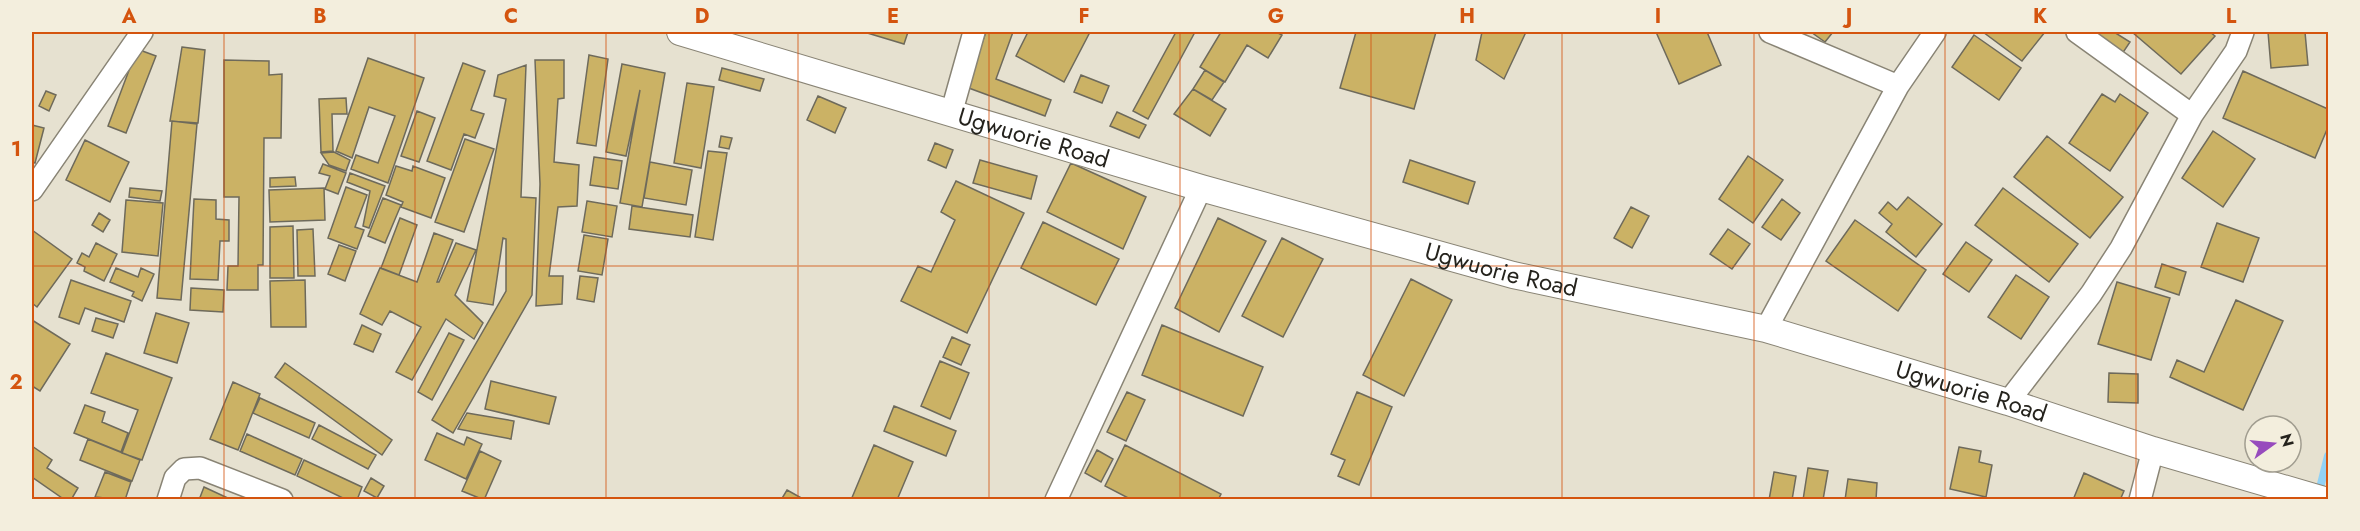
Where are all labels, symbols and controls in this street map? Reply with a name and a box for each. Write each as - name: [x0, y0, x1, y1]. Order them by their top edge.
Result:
- text: A: [121, 2, 137, 31]
- text: B: [313, 2, 327, 31]
- text: C: [504, 2, 518, 31]
- text: D: [695, 2, 709, 31]
- text: E: [887, 2, 899, 31]
- text: F: [1078, 2, 1090, 31]
- text: G: [1268, 2, 1284, 31]
- text: H: [1459, 2, 1475, 31]
- text: I: [1655, 2, 1661, 31]
- text: J: [1842, 2, 1852, 31]
- text: K: [2033, 2, 2047, 31]
- text: L: [2226, 2, 2237, 31]
- street label: Ugwuorie Road: [954, 98, 1114, 177]
- text: 1: [11, 135, 21, 164]
- street label: Ugwuorie Road: [1421, 233, 1581, 305]
- street label: Ugwuorie Road: [1892, 351, 2052, 431]
- text: 2: [9, 368, 23, 397]
- north arrow: [2243, 414, 2303, 474]
- text: N: [2274, 431, 2300, 449]

